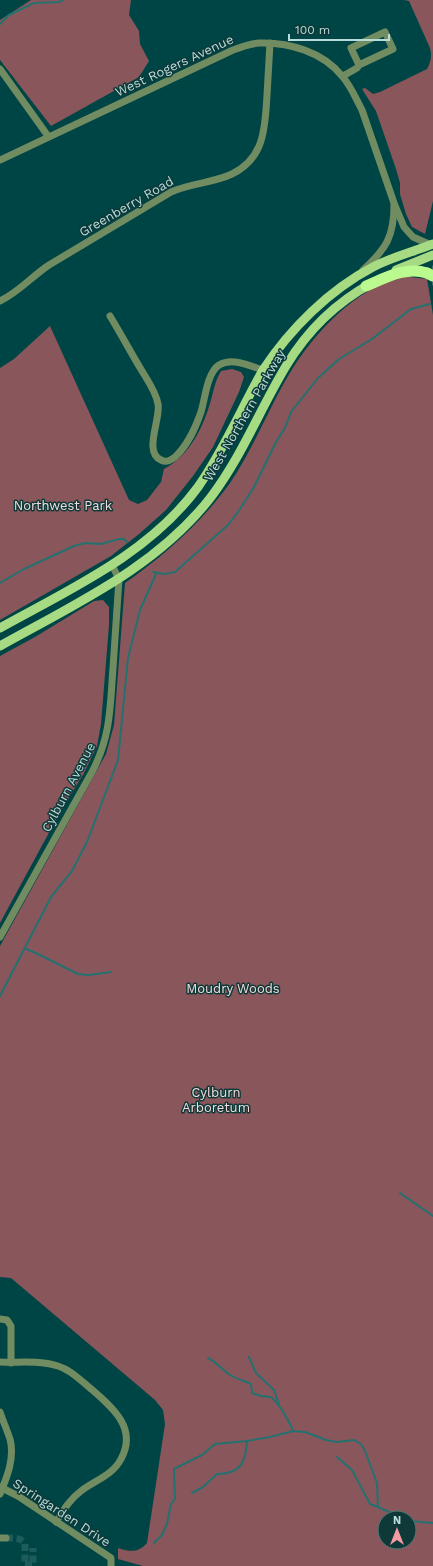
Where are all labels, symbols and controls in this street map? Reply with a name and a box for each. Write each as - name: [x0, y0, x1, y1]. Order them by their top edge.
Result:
- scale bar: [289, 16, 389, 42]
- text: 100 m: [295, 23, 330, 37]
- street label: West Rogers Avenue: [113, 31, 236, 99]
- street label: Greenberry Road: [76, 173, 176, 240]
- street label: West Northern Parkway: [201, 346, 288, 484]
- park label: Northwest Park: [14, 498, 113, 513]
- street label: Cylburn Avenue: [39, 740, 98, 834]
- park label: Moudry Woods: [186, 981, 280, 996]
- park label: Cylburn Arboretum: [182, 1085, 250, 1115]
- street label: Springarden Drive: [10, 1475, 113, 1549]
- north arrow: [377, 1510, 417, 1550]
- text: N: [393, 1514, 401, 1527]

